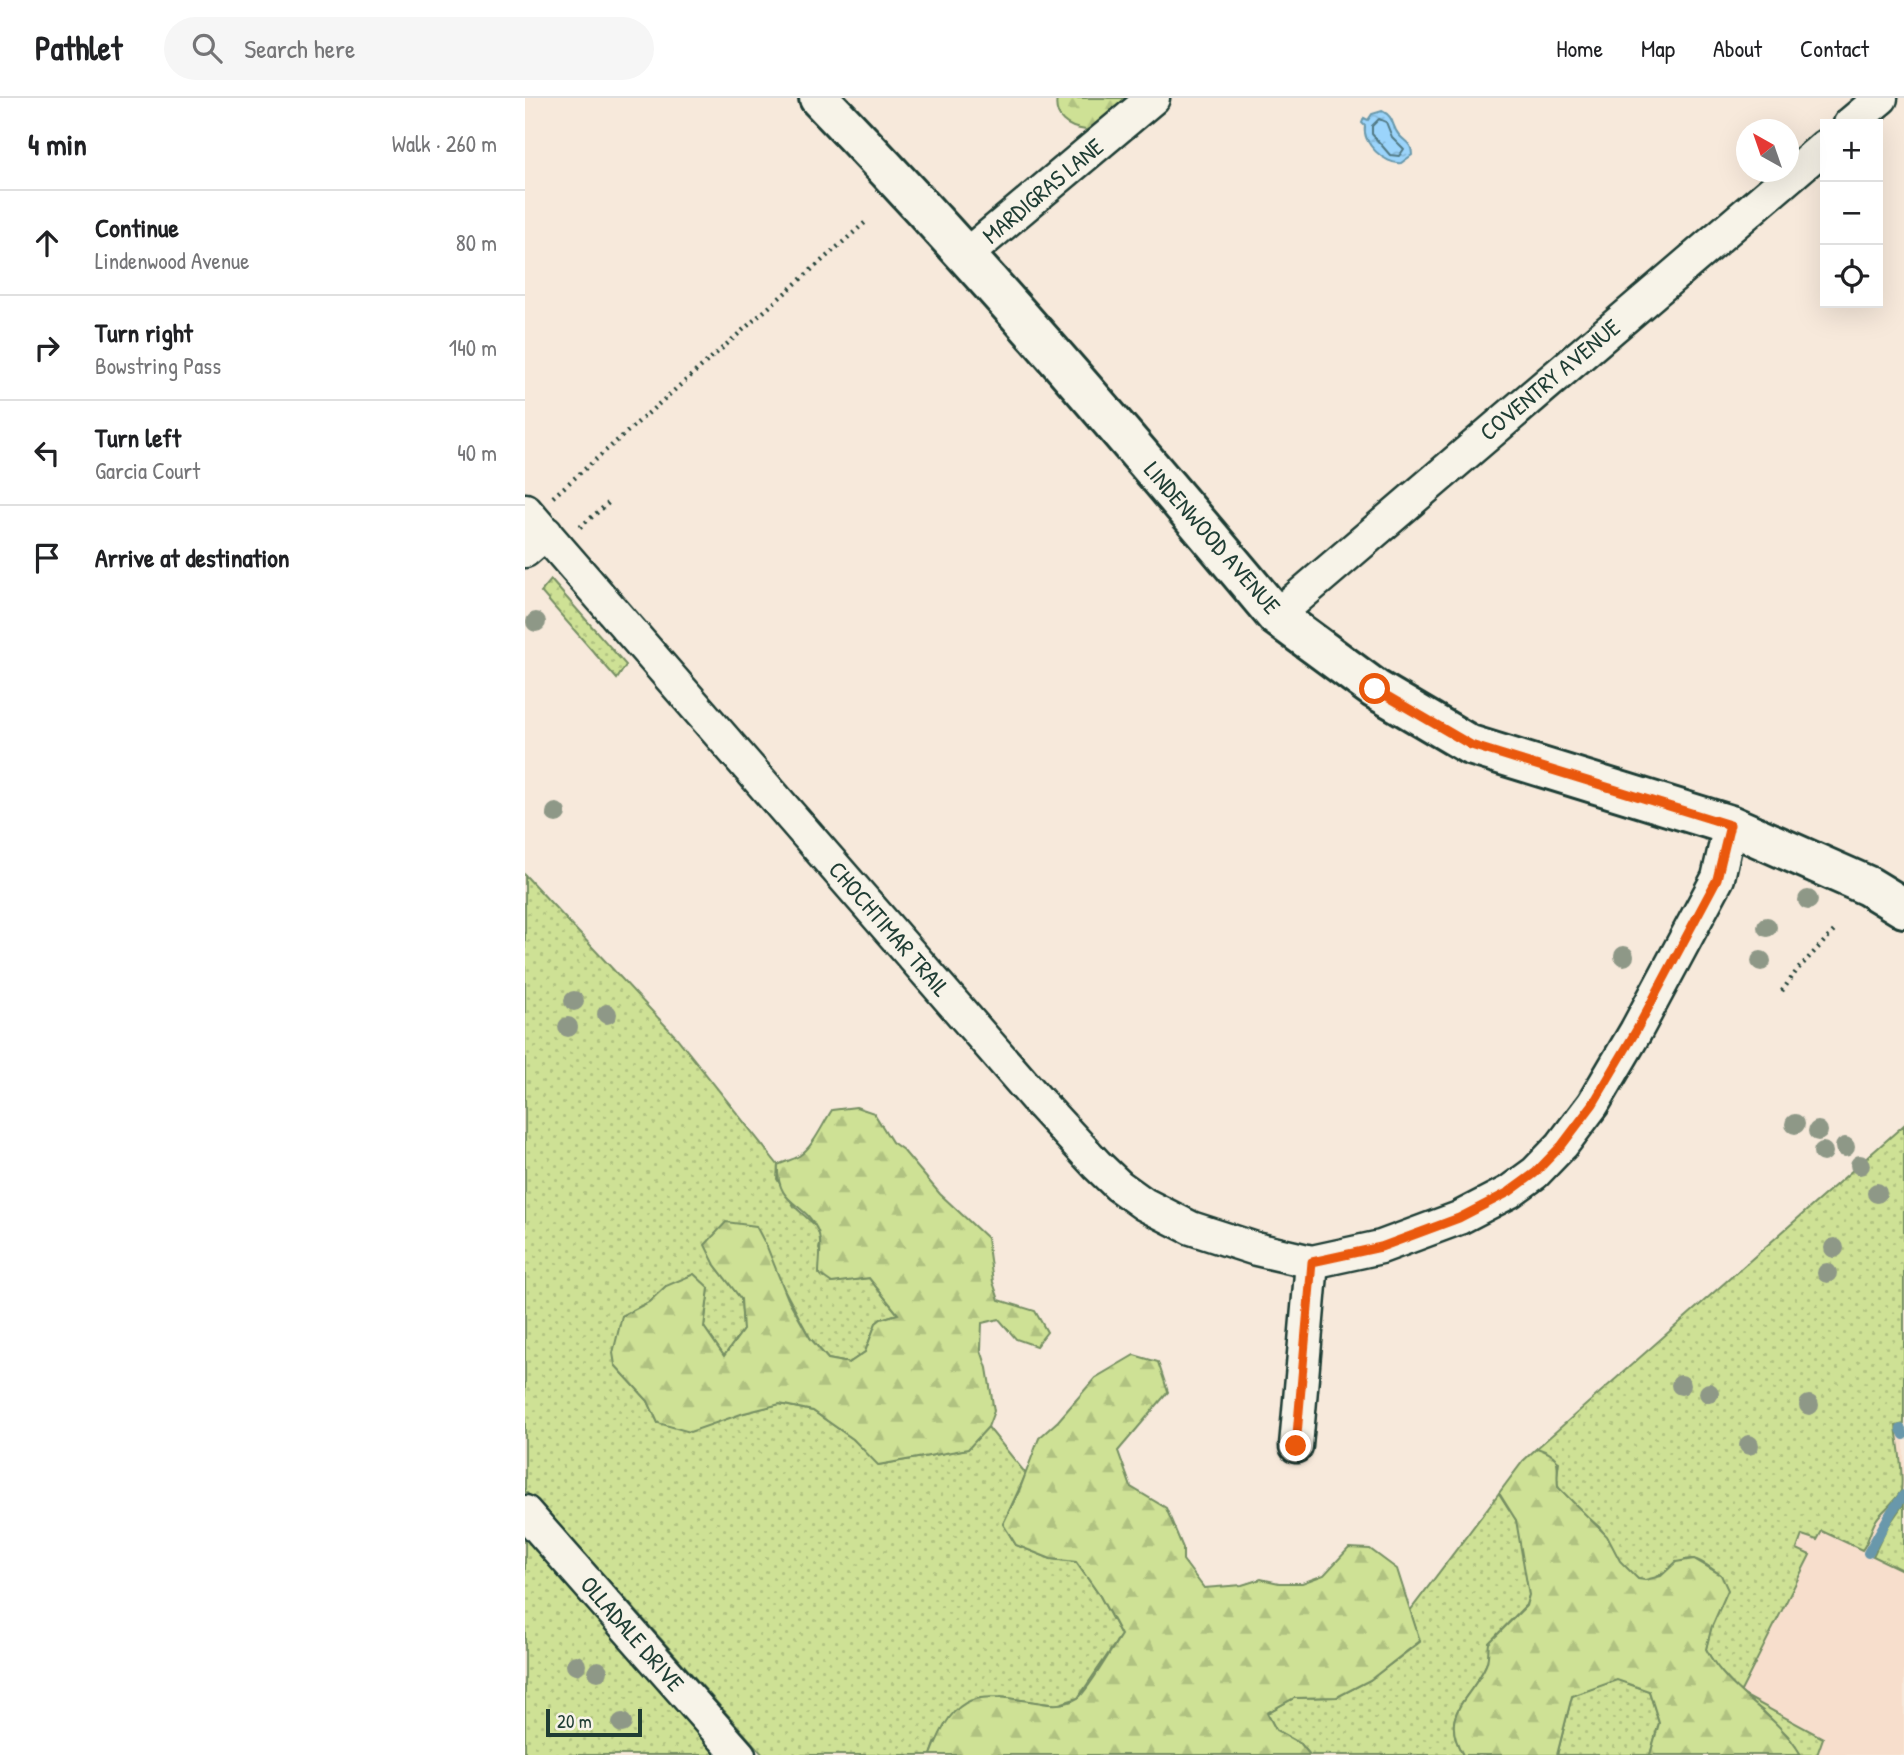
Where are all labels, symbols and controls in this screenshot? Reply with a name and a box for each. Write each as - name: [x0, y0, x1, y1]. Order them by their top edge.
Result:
- search box: [164, 17, 654, 80]
- text: Pathlet: [35, 26, 122, 70]
- icon: search: [188, 29, 226, 67]
- text: Search here: [244, 31, 355, 66]
- text: Home: [1556, 32, 1603, 64]
- text: Map: [1641, 32, 1675, 64]
- text: About: [1713, 32, 1762, 64]
- text: Contact: [1800, 32, 1869, 64]
- north arrow: [1736, 119, 1799, 182]
- map controls: [1820, 119, 1883, 308]
- button: +: [1820, 119, 1883, 182]
- text: 4 min: [28, 124, 87, 164]
- text: Walk · 260 m: [392, 128, 497, 159]
- street label: MARDIGRAS LANE: [975, 130, 1110, 250]
- button: −: [1820, 182, 1883, 245]
- text: Continue: [95, 210, 179, 245]
- icon: ahead: [28, 224, 66, 262]
- text: 80 m: [456, 227, 497, 258]
- text: Lindenwood Avenue: [95, 245, 249, 276]
- button: locate: [1820, 245, 1883, 308]
- street label: COVENTRY AVENUE: [1472, 311, 1627, 447]
- text: Turn right: [95, 315, 193, 350]
- icon: right: [28, 329, 66, 367]
- text: 140 m: [449, 332, 497, 363]
- text: Bowstring Pass: [95, 350, 221, 381]
- text: Turn left: [95, 420, 181, 455]
- icon: left: [28, 434, 66, 472]
- text: 40 m: [457, 437, 497, 468]
- street label: LINDENWOOD AVENUE: [1137, 454, 1288, 621]
- text: Garcia Court: [95, 455, 200, 486]
- icon: arrive: [28, 539, 66, 577]
- text: Arrive at destination: [95, 540, 290, 575]
- route start: [1359, 673, 1390, 704]
- street label: CHOCHTIMAR TRAIL: [822, 854, 958, 1003]
- route end: [1280, 1430, 1311, 1461]
- street label: OLLADALE DRIVE: [574, 1569, 692, 1698]
- scale bar: [546, 1706, 642, 1738]
- text: 20 m: [557, 1708, 592, 1734]

